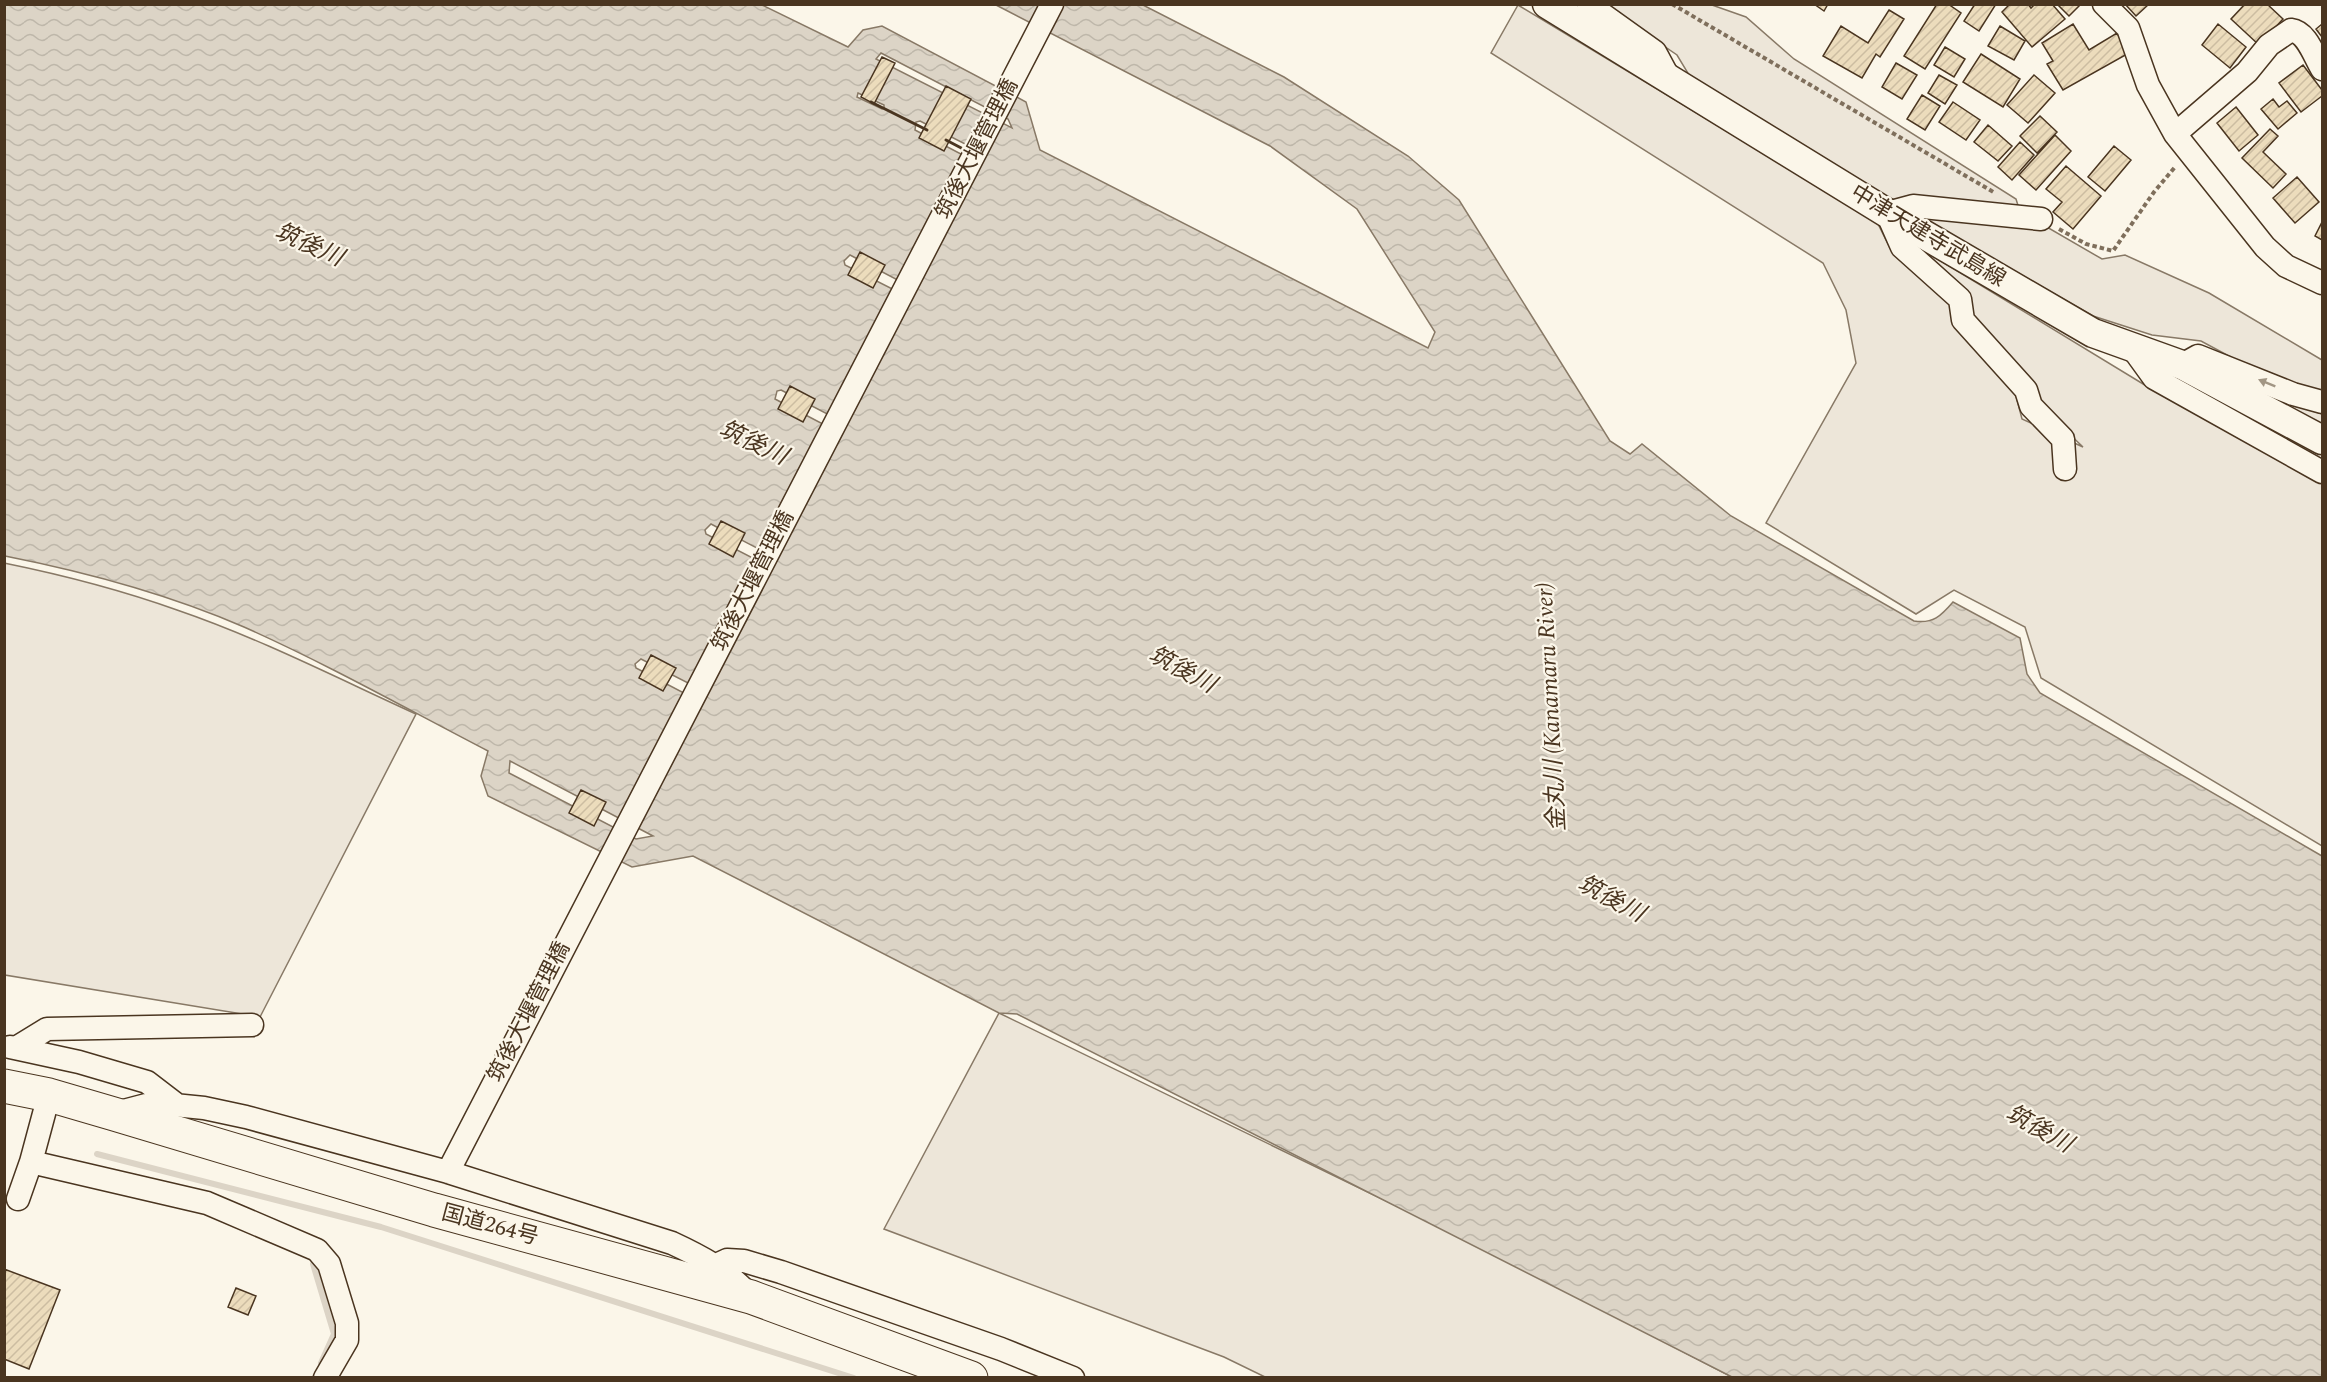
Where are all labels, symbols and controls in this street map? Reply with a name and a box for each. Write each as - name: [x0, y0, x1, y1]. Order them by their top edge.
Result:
- street label: 筑後大堰管理橋: [927, 73, 1027, 225]
- street label: 中津天建寺武島線: [1844, 177, 2012, 295]
- water label: 筑後川: [269, 214, 352, 277]
- one-way arrow: [2258, 378, 2276, 387]
- water label: 筑後川: [713, 411, 796, 476]
- street label: 筑後大堰管理橋: [703, 505, 803, 657]
- water label: 金丸川 (Kanamaru River): [1526, 581, 1576, 833]
- water label: 筑後川: [1142, 637, 1225, 704]
- water label: 筑後川: [1571, 866, 1654, 933]
- street label: 筑後大堰管理橋: [479, 936, 579, 1088]
- water label: 筑後川: [1999, 1096, 2082, 1164]
- street label: 国道264号: [438, 1196, 542, 1254]

